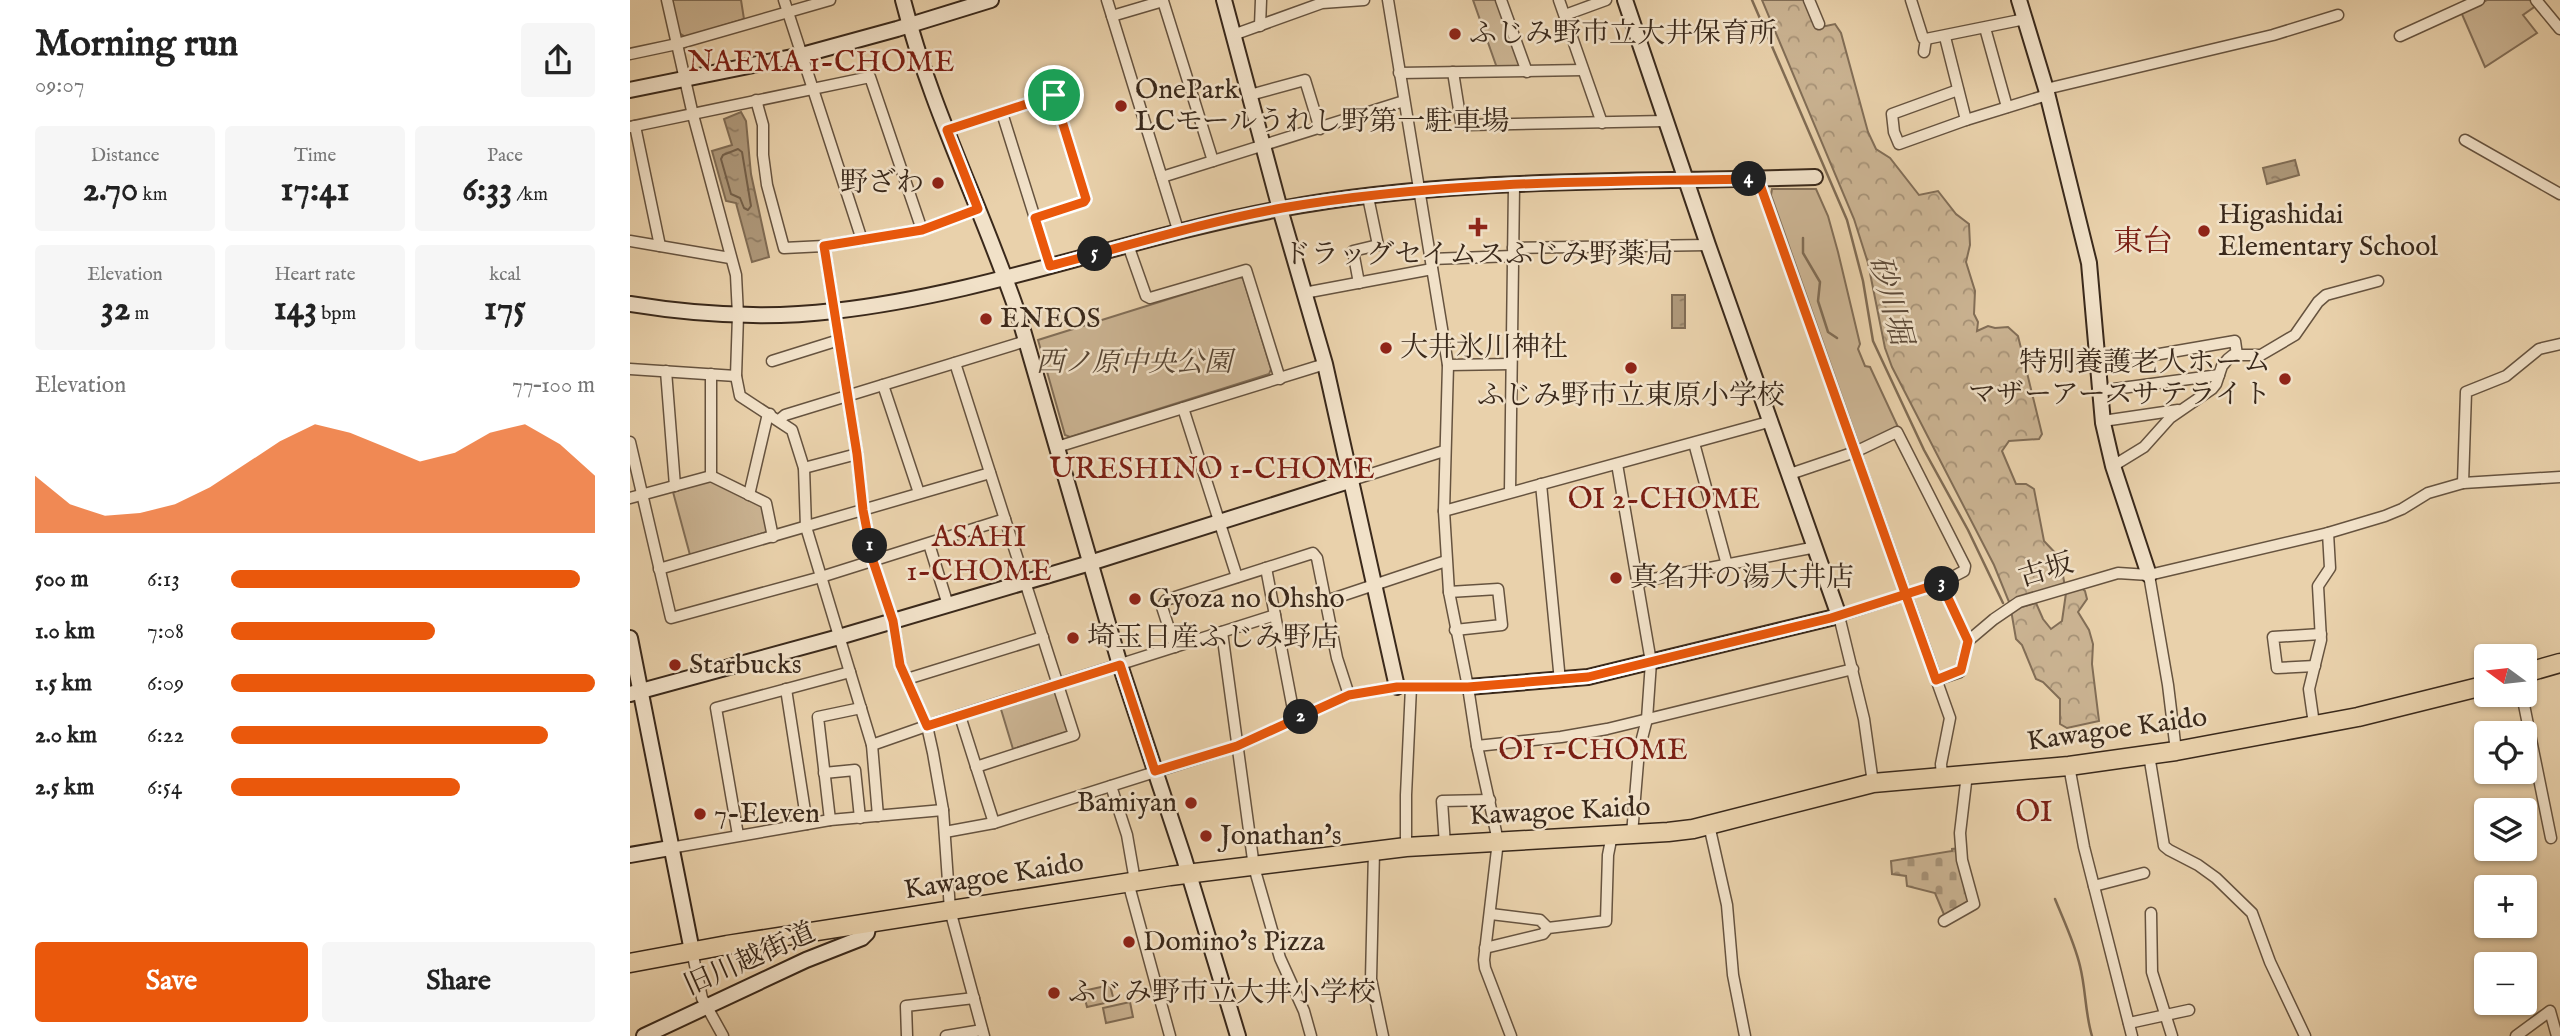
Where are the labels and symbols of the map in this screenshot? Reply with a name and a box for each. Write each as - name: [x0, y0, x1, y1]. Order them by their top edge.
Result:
- place label: ふじみ野市立大井保育所: [1469, 17, 1777, 52]
- marker: ふじみ野市立大井保育所: [1447, 26, 1463, 42]
- district label: NAEMA 1-CHOME: [687, 44, 955, 82]
- pin: [1024, 65, 1084, 125]
- place label: OnePark LCモールうれし野第一駐車場: [1135, 73, 1509, 140]
- marker: OnePark LCモールうれし野第一駐車場: [1113, 98, 1129, 114]
- pin: 4: [1732, 162, 1766, 196]
- place label: 野ざわ: [840, 166, 924, 201]
- marker: 野ざわ: [930, 175, 946, 191]
- place label: Higashidai Elementary School: [2218, 198, 2438, 265]
- marker: ドラッグセイムスふじみ野薬局: [1470, 219, 1486, 235]
- marker: Higashidai Elementary School: [2196, 223, 2212, 239]
- district label: 東台: [2113, 224, 2173, 262]
- pin: 5: [1078, 236, 1112, 272]
- place label: ドラッグセイムスふじみ野薬局: [1283, 238, 1673, 273]
- water label: 砂川堀: [1859, 252, 1920, 353]
- place label: ENEOS: [1000, 302, 1101, 337]
- marker: ENEOS: [978, 311, 994, 327]
- place label: 大井氷川神社: [1400, 331, 1568, 366]
- marker: 大井氷川神社: [1378, 340, 1394, 356]
- park label: 西ノ原中央公園: [1036, 346, 1236, 381]
- place label: 特別養護老人ホーム マザーアースサテライト: [1968, 346, 2271, 413]
- marker: ふじみ野市立東原小学校: [1623, 360, 1639, 376]
- marker: 特別養護老人ホーム マザーアースサテライト: [2277, 371, 2293, 387]
- place label: ふじみ野市立東原小学校: [1477, 379, 1785, 414]
- district label: URESHINO 1-CHOME: [1049, 451, 1375, 489]
- district label: OI 2-CHOME: [1568, 481, 1760, 519]
- district label: ASAHI 1-CHOME: [906, 519, 1052, 591]
- pin: 1: [852, 528, 888, 564]
- street label: 古坂: [2014, 546, 2078, 596]
- place label: 真名井の湯大井店: [1630, 561, 1854, 596]
- pin: 3: [1924, 566, 1960, 602]
- marker: 真名井の湯大井店: [1608, 570, 1624, 586]
- place label: Gyoza no Ohsho: [1149, 582, 1345, 617]
- marker: Gyoza no Ohsho: [1127, 591, 1143, 607]
- place label: 埼玉日産ふじみ野店: [1087, 621, 1339, 656]
- marker: 埼玉日産ふじみ野店: [1065, 630, 1081, 646]
- north arrow: [2474, 644, 2538, 707]
- place label: Starbucks: [689, 648, 802, 683]
- marker: Starbucks: [667, 657, 683, 673]
- pin: 2: [1284, 700, 1318, 734]
- street label: Kawagoe Kaido: [2025, 700, 2209, 760]
- district label: OI 1-CHOME: [1498, 732, 1688, 770]
- place label: Bamiyan: [1077, 786, 1177, 821]
- street label: Kawagoe Kaido: [1469, 790, 1651, 834]
- district label: OI: [2015, 794, 2053, 832]
- marker: Bamiyan: [1183, 795, 1199, 811]
- place label: 7-Eleven: [714, 797, 820, 832]
- marker: 7-Eleven: [692, 806, 708, 822]
- place label: Jonathan's: [1217, 819, 1342, 854]
- marker: Jonathan's: [1198, 828, 1214, 844]
- street label: Kawagoe Kaido: [902, 846, 1086, 908]
- street label: 旧川越街道: [679, 916, 821, 1004]
- place label: Domino's Pizza: [1143, 925, 1326, 960]
- marker: Domino's Pizza: [1121, 934, 1137, 950]
- place label: ふじみ野市立大井小学校: [1068, 976, 1376, 1011]
- marker: ふじみ野市立大井小学校: [1046, 985, 1062, 1001]

